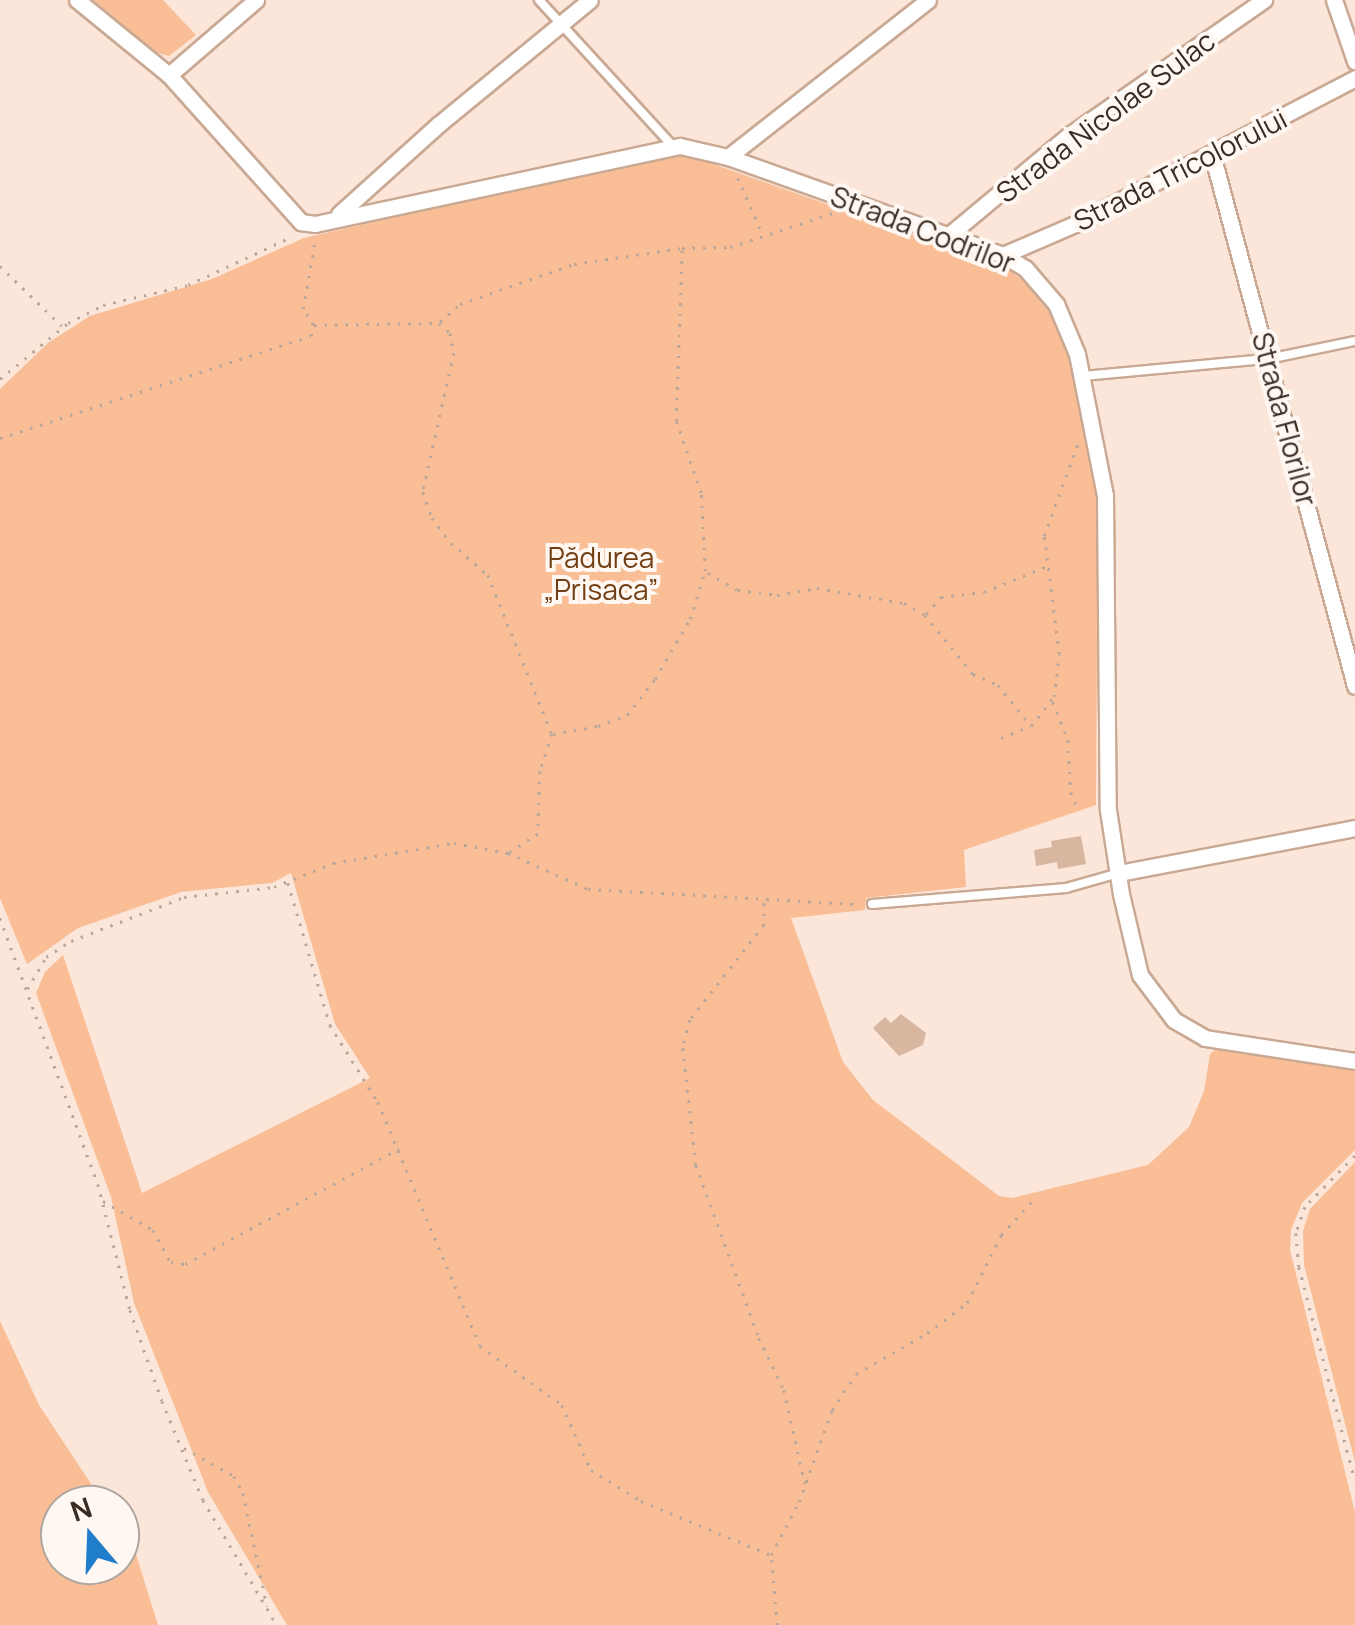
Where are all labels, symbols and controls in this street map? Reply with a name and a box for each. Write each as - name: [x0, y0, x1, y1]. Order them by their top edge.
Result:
- street label: Strada Nicolae Sulac: [989, 23, 1221, 209]
- street label: Strada Tricolorului: [1068, 101, 1292, 237]
- street label: Strada Codrilor: [826, 178, 1020, 280]
- street label: Strada Florilor: [1246, 329, 1324, 509]
- park label: Pădurea „Prisaca”: [543, 540, 659, 606]
- north arrow: [40, 1485, 140, 1585]
- text: N: [65, 1487, 97, 1530]

